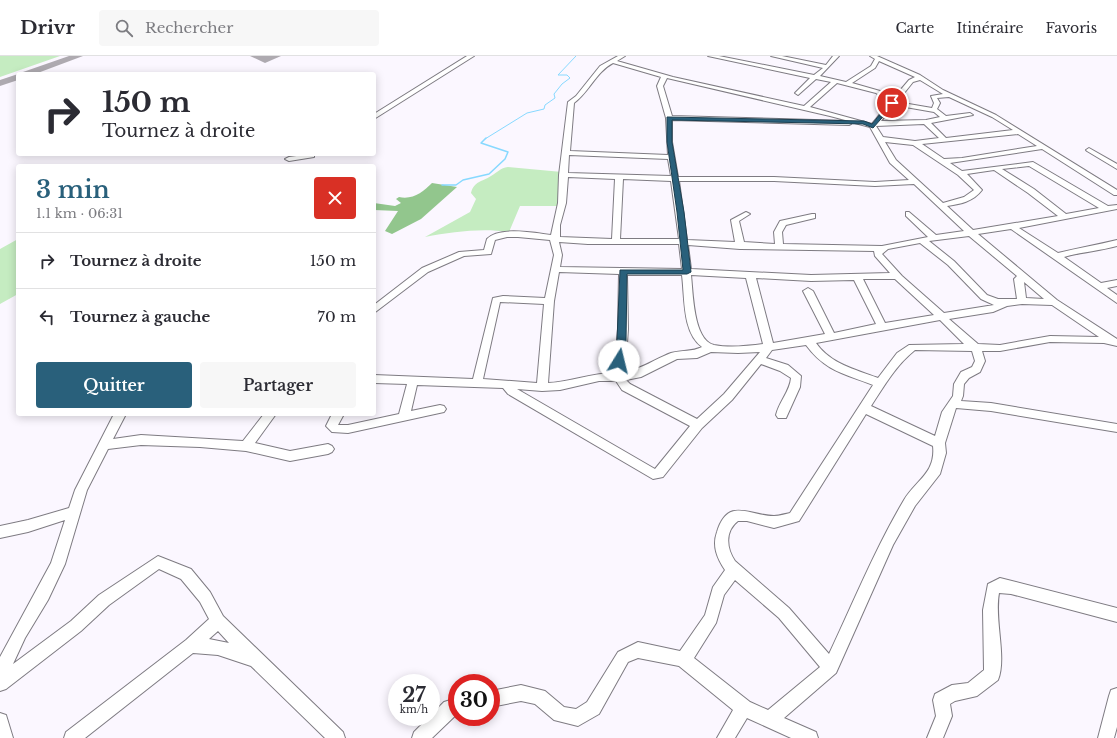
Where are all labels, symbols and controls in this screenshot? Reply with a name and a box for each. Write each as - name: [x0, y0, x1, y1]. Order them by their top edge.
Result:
- search box: [99, 10, 379, 46]
- text: Drivr: [20, 16, 75, 39]
- icon: search: [113, 17, 135, 39]
- text: Rechercher: [145, 18, 233, 37]
- text: Carte: [895, 19, 934, 37]
- text: Itinéraire: [956, 19, 1023, 37]
- text: Favoris: [1045, 19, 1097, 37]
- text: 150 m: [102, 85, 190, 120]
- pin: [875, 86, 909, 120]
- icon: right: [36, 88, 88, 140]
- icon: arrive: [881, 92, 903, 114]
- text: Tournez à droite: [102, 120, 255, 142]
- text: 3 min: [36, 175, 110, 204]
- button: close: [314, 177, 356, 219]
- text: 1.1 km · 06:31: [36, 205, 123, 222]
- icon: right: [36, 250, 58, 272]
- text: Tournez à droite: [70, 251, 202, 270]
- text: 150 m: [310, 251, 356, 270]
- icon: left: [36, 306, 58, 328]
- text: Tournez à gauche: [70, 307, 210, 326]
- text: 70 m: [317, 307, 356, 326]
- position arrow: [598, 340, 640, 382]
- button: Quitter: [36, 362, 192, 408]
- button: Partager: [200, 362, 356, 408]
- speed limit sign: 30: [448, 674, 500, 726]
- text: 27: [402, 683, 426, 707]
- text: km/h: [400, 703, 428, 716]

